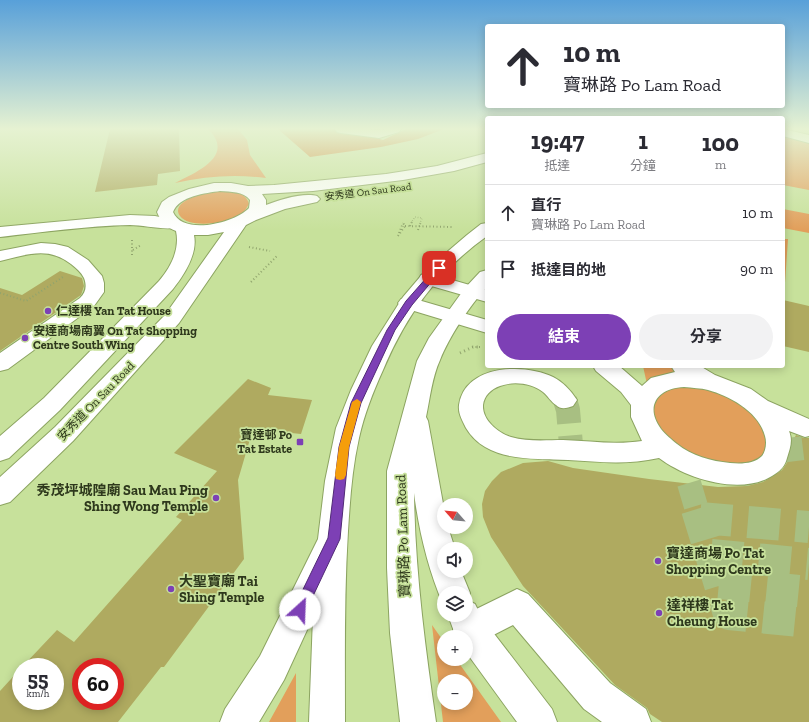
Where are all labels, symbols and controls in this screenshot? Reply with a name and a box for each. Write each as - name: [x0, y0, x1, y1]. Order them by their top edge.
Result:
- text: 10 m: [563, 36, 620, 69]
- icon: ahead: [497, 40, 549, 92]
- text: 寶琳路 Po Lam Road: [563, 74, 721, 96]
- text: 19:47: [531, 126, 584, 155]
- text: 1: [638, 126, 648, 155]
- text: 100: [702, 128, 739, 157]
- text: m: [715, 157, 726, 172]
- text: 抵達: [545, 158, 571, 173]
- text: 分鐘: [630, 158, 656, 173]
- street label: 安秀道 On Sau Road: [324, 181, 412, 203]
- text: 直行: [531, 196, 561, 214]
- icon: ahead: [497, 202, 519, 224]
- text: 10 m: [742, 204, 773, 222]
- text: 寶琳路 Po Lam Road: [531, 217, 645, 232]
- pin: [422, 251, 456, 285]
- icon: arrive: [428, 257, 450, 279]
- icon: arrive: [497, 258, 519, 280]
- text: 90 m: [740, 260, 773, 278]
- text: 抵達目的地: [531, 261, 606, 279]
- place label: 仁達樓 Yan Tat House: [56, 304, 171, 318]
- marker: 仁達樓 Yan Tat House: [43, 306, 53, 316]
- button: 結束: [497, 314, 631, 360]
- button: 分享: [639, 314, 773, 360]
- place label: 安達商場南翼 On Tat Shopping Centre South Wing: [33, 324, 197, 352]
- marker: 安達商場南翼 On Tat Shopping Centre South Wing: [20, 333, 30, 343]
- street label: 安秀道 On Sau Road: [55, 358, 138, 443]
- place label: 寶達邨 Po Tat Estate: [237, 428, 293, 456]
- marker: 寶達邨 Po Tat Estate: [295, 437, 305, 447]
- street label: 寶琳路 Po Lam Road: [392, 474, 414, 598]
- place label: 秀茂坪城隍廟 Sau Mau Ping Shing Wong Temple: [37, 482, 208, 515]
- marker: 秀茂坪城隍廟 Sau Mau Ping Shing Wong Temple: [211, 493, 221, 503]
- north arrow: [437, 498, 473, 534]
- map controls: [437, 498, 473, 710]
- button: sound: [437, 542, 473, 578]
- place label: 寶達商場 Po Tat Shopping Centre: [666, 545, 771, 578]
- marker: 寶達商場 Po Tat Shopping Centre: [653, 556, 663, 566]
- place label: 大聖寶廟 Tai Shing Temple: [179, 573, 264, 606]
- marker: 大聖寶廟 Tai Shing Temple: [166, 584, 176, 594]
- button: layers: [437, 586, 473, 622]
- position arrow: [279, 589, 321, 631]
- place label: 達祥樓 Tat Cheung House: [667, 597, 757, 630]
- marker: 達祥樓 Tat Cheung House: [654, 608, 664, 618]
- button: +: [437, 630, 473, 666]
- speed limit sign: 60: [72, 658, 124, 710]
- text: 55: [28, 667, 48, 691]
- button: −: [437, 674, 473, 710]
- text: km/h: [27, 688, 49, 700]

